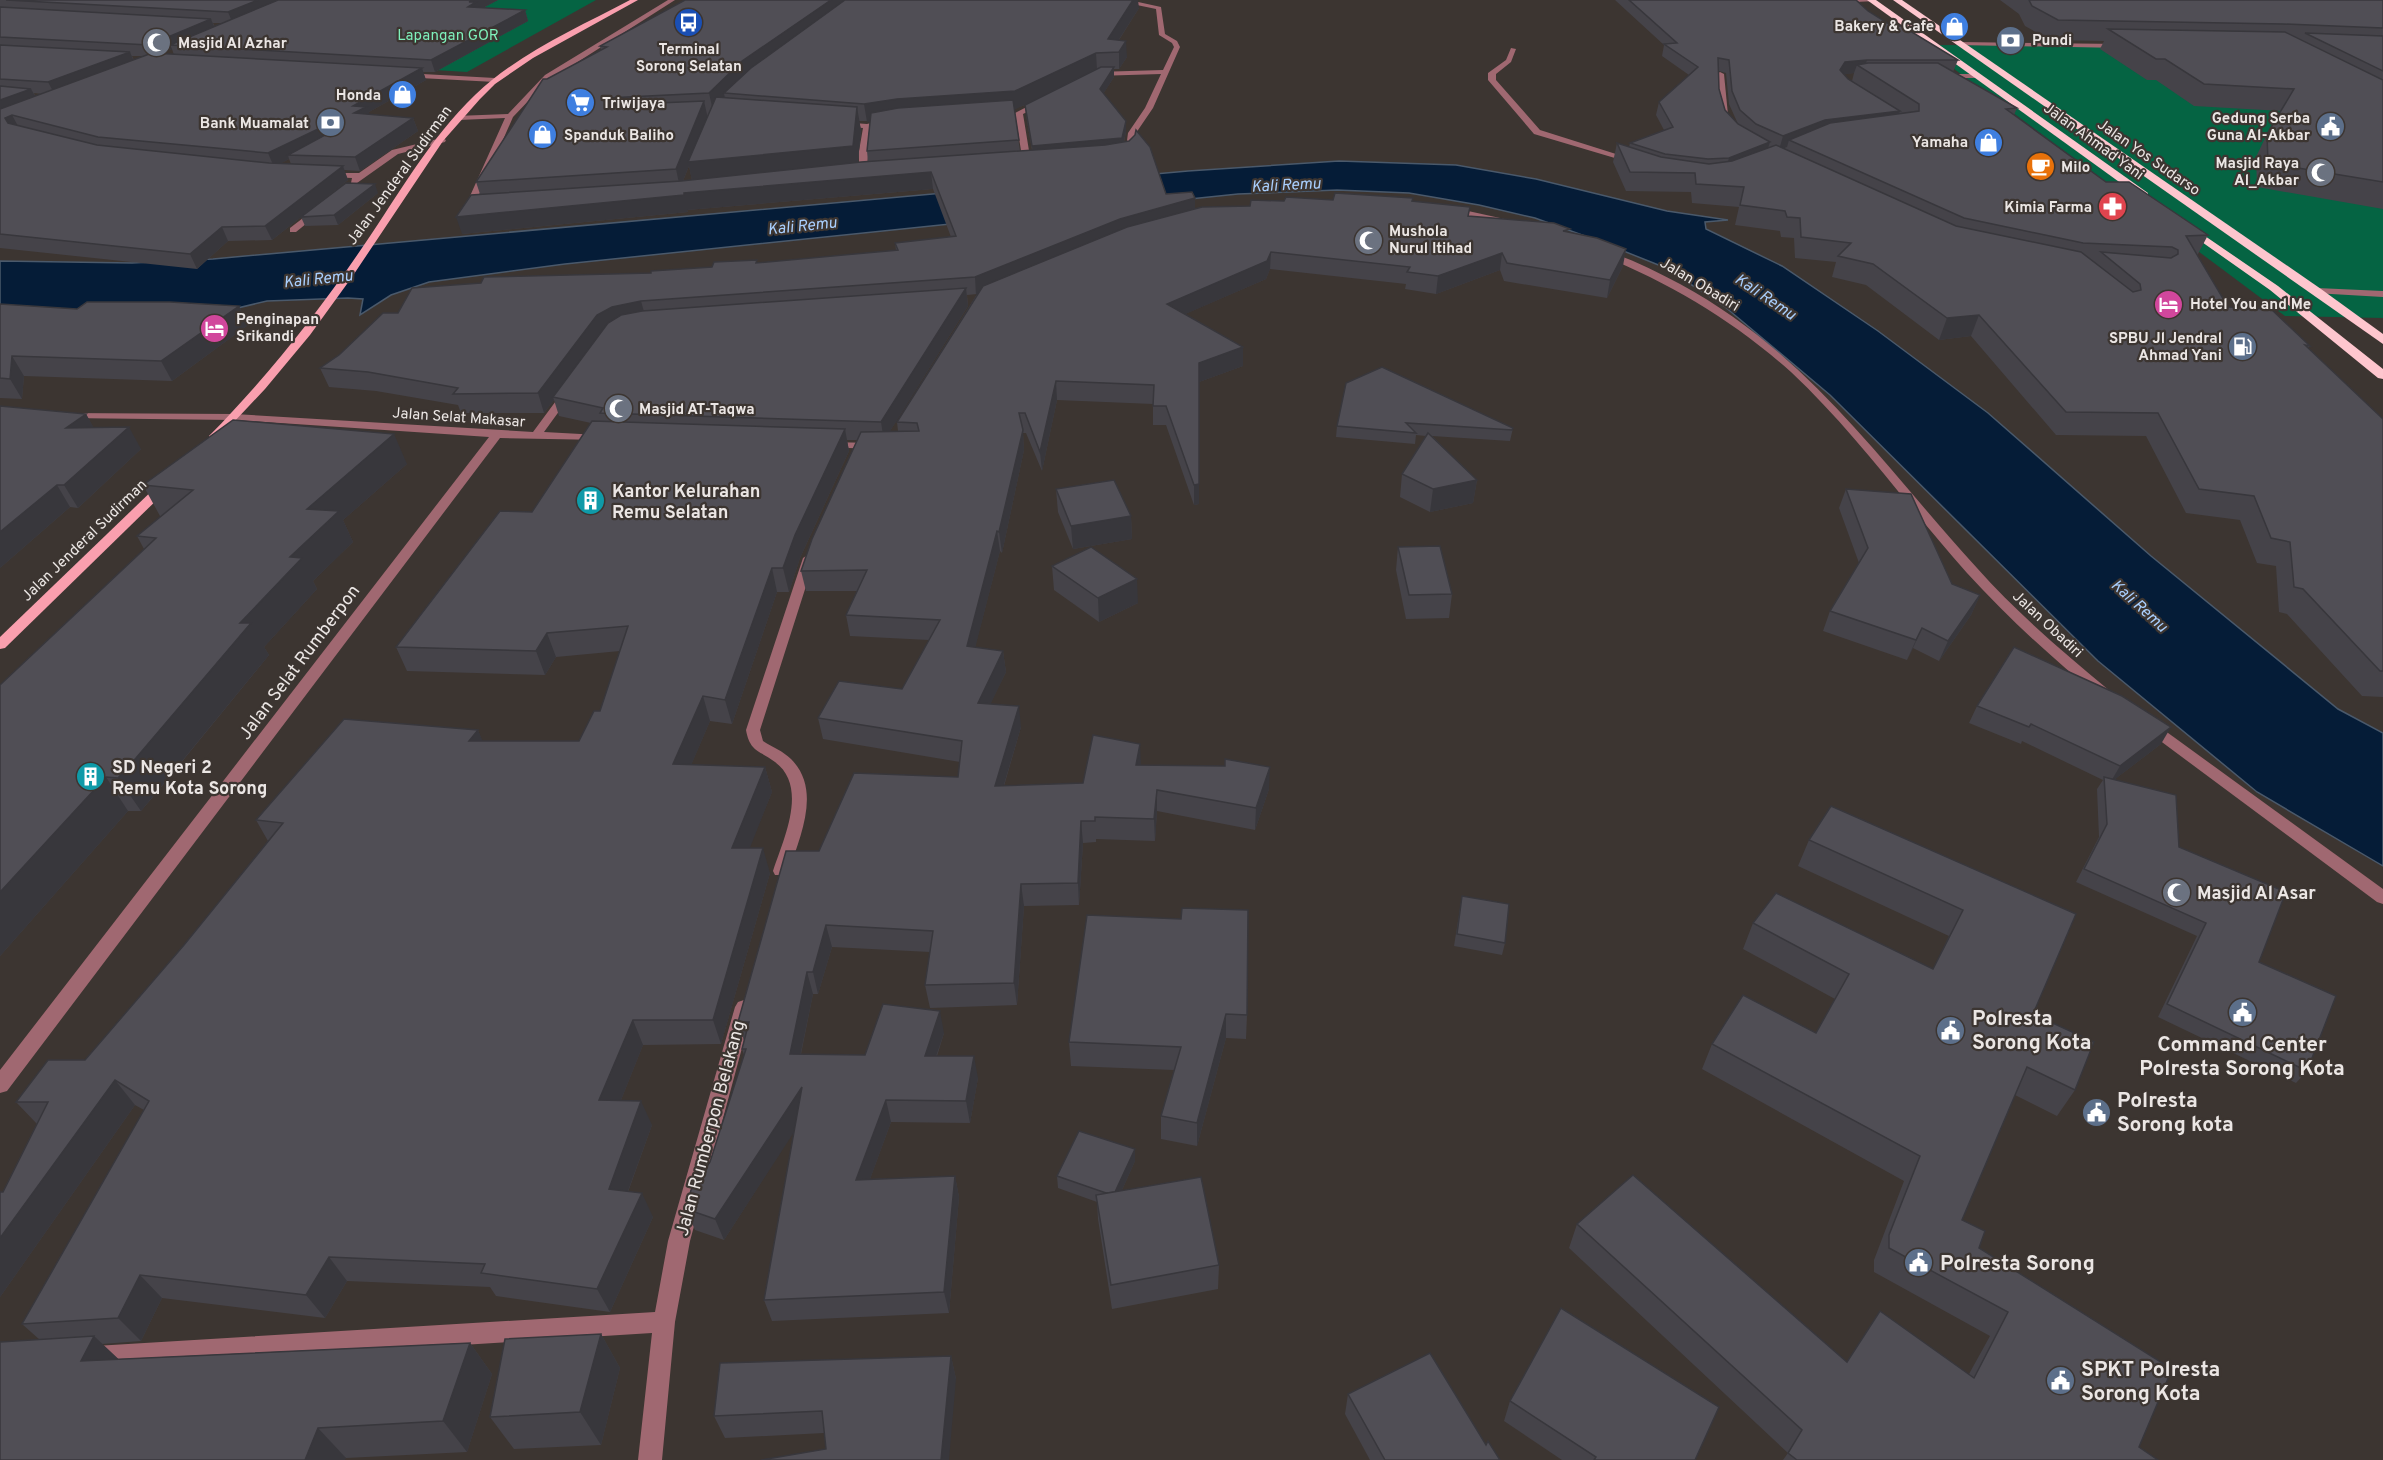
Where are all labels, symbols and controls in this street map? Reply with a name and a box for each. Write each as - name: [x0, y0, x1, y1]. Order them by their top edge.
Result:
- bus stop icon: Terminal Sorong Selatan: [673, 6, 705, 38]
- shop icon: Bakery & Cafe: [1939, 10, 1971, 42]
- place label: Bakery & Cafe: [1834, 18, 1934, 37]
- bank icon: Pundi: [1995, 24, 2027, 56]
- mosque icon: Masjid Al Azhar: [141, 27, 173, 59]
- park label: Lapangan GOR: [397, 27, 499, 46]
- place label: Pundi: [2032, 32, 2072, 51]
- place label: Masjid Al Azhar: [178, 35, 288, 54]
- place label: Terminal Sorong Selatan: [636, 41, 742, 77]
- shop icon: Honda: [386, 79, 418, 111]
- place label: Honda: [336, 87, 381, 106]
- supermarket icon: Triwijaya: [565, 87, 597, 119]
- place label: Triwijaya: [602, 95, 665, 114]
- street label: Jalan Ahmad Yani: [2039, 99, 2147, 185]
- street label: Jalan Jenderal Sudirman: [343, 103, 457, 249]
- bank icon: Bank Muamalat: [314, 107, 346, 139]
- place label: Gedung Serba Guna Al-Akbar: [2207, 110, 2311, 146]
- public building icon: Gedung Serba Guna Al-Akbar: [2315, 111, 2347, 143]
- place label: Bank Muamalat: [200, 115, 309, 134]
- street label: Jalan Yos Sudarso: [2093, 116, 2203, 201]
- shop icon: Spanduk Baliho: [527, 119, 559, 151]
- shop icon: Yamaha: [1973, 126, 2005, 158]
- place label: Spanduk Baliho: [564, 127, 674, 146]
- place label: Yamaha: [1912, 134, 1968, 153]
- cafe icon: Milo: [2024, 151, 2056, 183]
- place label: Masjid Raya Al_Akbar: [2215, 155, 2300, 191]
- mosque icon: Masjid Raya Al_Akbar: [2304, 156, 2336, 188]
- place label: Milo: [2061, 159, 2090, 178]
- water label: Kali Remu: [1251, 174, 1322, 198]
- pharmacy icon: Kimia Farma: [2097, 191, 2129, 223]
- place label: Kimia Farma: [2004, 199, 2092, 218]
- water label: Kali Remu: [767, 213, 838, 241]
- place label: Mushola Nurul Itihad: [1389, 223, 1472, 259]
- mosque icon: Mushola Nurul Itihad: [1352, 224, 1384, 256]
- street label: Jalan Obadiri: [1656, 254, 1743, 317]
- water label: Kali Remu: [283, 266, 354, 294]
- water label: Kali Remu: [1730, 270, 1800, 326]
- hotel icon: Hotel You and Me: [2153, 288, 2185, 320]
- place label: Hotel You and Me: [2190, 296, 2311, 315]
- place label: Penginapan Srikandi: [236, 311, 319, 347]
- hotel icon: Penginapan Srikandi: [199, 312, 231, 344]
- place label: SPBU Jl Jendral Ahmad Yani: [2109, 330, 2222, 366]
- fuel station icon: SPBU Jl Jendral Ahmad Yani: [2227, 331, 2259, 363]
- mosque icon: Masjid AT-Taqwa: [602, 393, 634, 425]
- place label: Masjid AT-Taqwa: [639, 401, 755, 420]
- street label: Jalan Selat Makasar: [392, 404, 526, 433]
- street label: Jalan Jenderal Sudirman: [18, 476, 152, 606]
- place label: Kantor Kelurahan Remu Selatan: [612, 481, 761, 525]
- building icon: Kantor Kelurahan Remu Selatan: [575, 485, 607, 517]
- water label: Kali Remu: [2106, 576, 2171, 637]
- street label: Jalan Selat Rumberpon: [234, 581, 366, 745]
- street label: Jalan Obadiri: [2008, 588, 2086, 663]
- place label: SD Negeri 2 Remu Kota Sorong: [112, 757, 267, 801]
- building icon: SD Negeri 2 Remu Kota Sorong: [75, 761, 107, 793]
- mosque icon: Masjid Al Asar: [2160, 877, 2192, 909]
- place label: Masjid Al Asar: [2197, 883, 2316, 906]
- public building icon: Command Center Polresta Sorong Kota: [2226, 997, 2258, 1029]
- place label: Polresta Sorong Kota: [1972, 1006, 2092, 1057]
- public building icon: Polresta Sorong Kota: [1935, 1014, 1967, 1046]
- street label: Jalan Rumberpon Belakang: [672, 1018, 751, 1239]
- place label: Command Center Polresta Sorong Kota: [2139, 1032, 2345, 1083]
- place label: Polresta Sorong kota: [2117, 1088, 2234, 1139]
- public building icon: Polresta Sorong kota: [2080, 1096, 2112, 1128]
- public building icon: Polresta Sorong: [1903, 1247, 1935, 1279]
- place label: Polresta Sorong: [1940, 1251, 2095, 1278]
- place label: SPKT Polresta Sorong Kota: [2081, 1357, 2220, 1408]
- public building icon: SPKT Polresta Sorong Kota: [2044, 1365, 2076, 1397]

